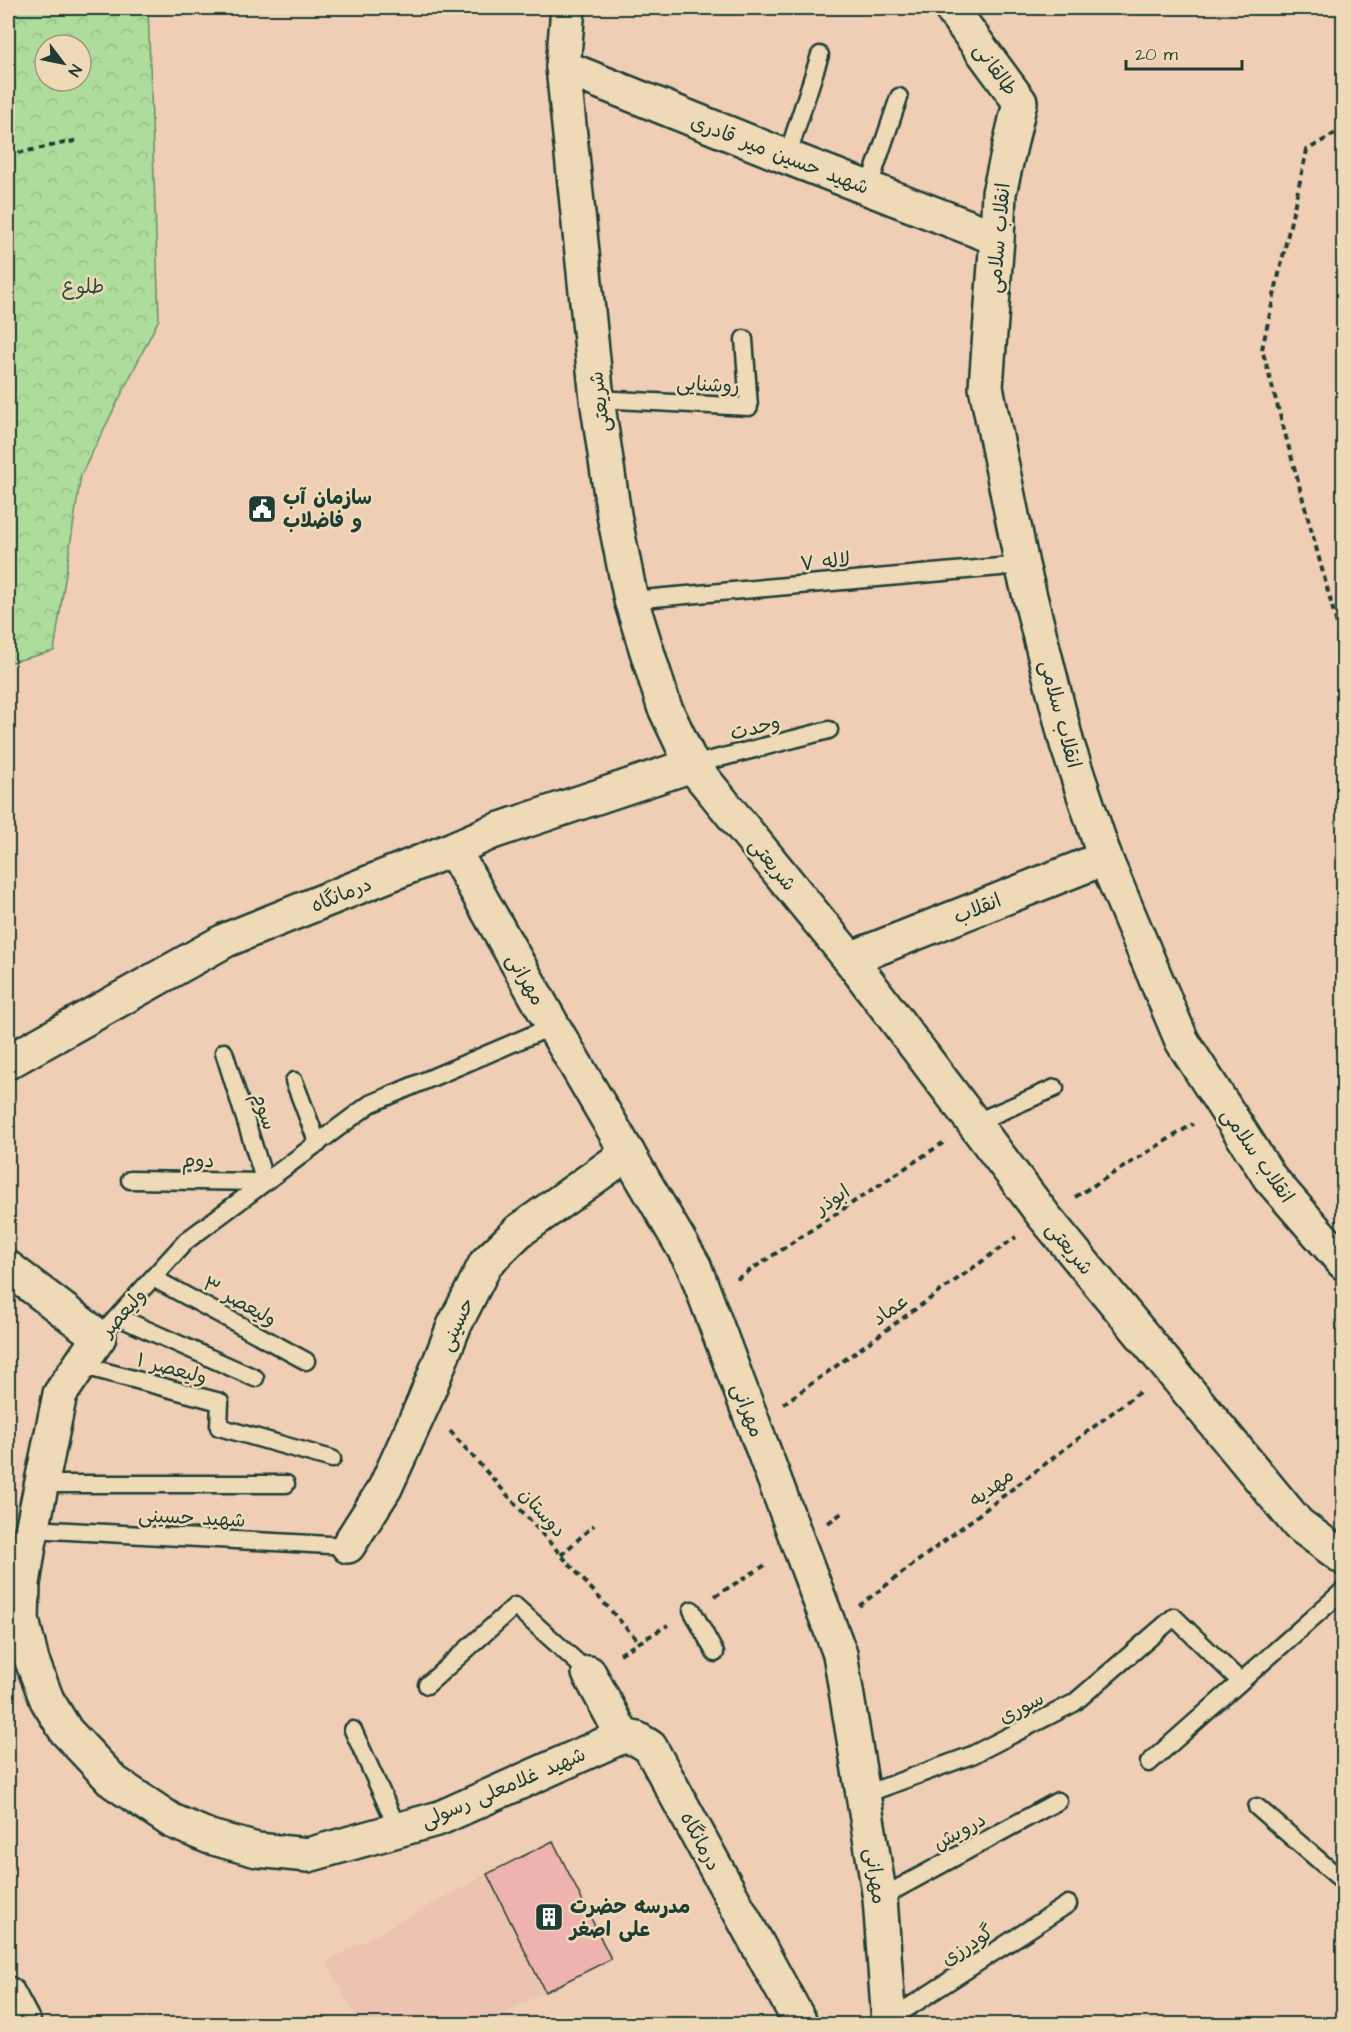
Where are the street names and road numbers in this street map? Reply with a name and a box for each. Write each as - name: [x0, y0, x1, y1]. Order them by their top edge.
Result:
- street label: طالقانی: [966, 37, 1024, 102]
- street label: شهید حسین میر قادری: [686, 108, 873, 202]
- street label: انقلاب سلامی: [980, 182, 1018, 294]
- street label: روشنایی: [676, 369, 740, 401]
- street label: شریعتی: [582, 370, 618, 434]
- street label: لاله ۷: [799, 546, 851, 578]
- street label: انقلاب سلامی: [1032, 657, 1088, 771]
- street label: وحدت: [727, 708, 783, 748]
- street label: شریعتی: [742, 832, 802, 897]
- street label: درمانگاه: [307, 870, 376, 920]
- street label: انقلاب: [949, 887, 1006, 931]
- street label: مهرانی: [499, 948, 551, 1011]
- street label: سوم: [244, 1089, 283, 1134]
- street label: انقلاب سلامی: [1214, 1102, 1300, 1209]
- street label: دوم: [181, 1147, 214, 1176]
- street label: ابوذر: [808, 1178, 856, 1223]
- street label: شریعتی: [1039, 1216, 1099, 1281]
- street label: ولیعصر ۳: [197, 1270, 282, 1334]
- street label: ولیعصر: [93, 1282, 153, 1344]
- street label: عماد: [866, 1287, 915, 1333]
- street label: حسینی: [432, 1293, 481, 1356]
- street label: ولیعصر ۱: [134, 1346, 210, 1392]
- street label: مهرانی: [724, 1379, 770, 1442]
- street label: مهدیه: [963, 1462, 1020, 1514]
- street label: دوستان: [512, 1481, 572, 1544]
- street label: شهید حسینی: [138, 1501, 246, 1535]
- street label: سوری: [994, 1685, 1049, 1731]
- street label: شهید غلامعلی رسولی: [417, 1741, 590, 1835]
- street label: درویش: [928, 1806, 991, 1858]
- street label: درمانگاه: [673, 1807, 727, 1876]
- street label: مهرانی: [857, 1846, 893, 1906]
- street label: گودرزی: [936, 1918, 999, 1973]

